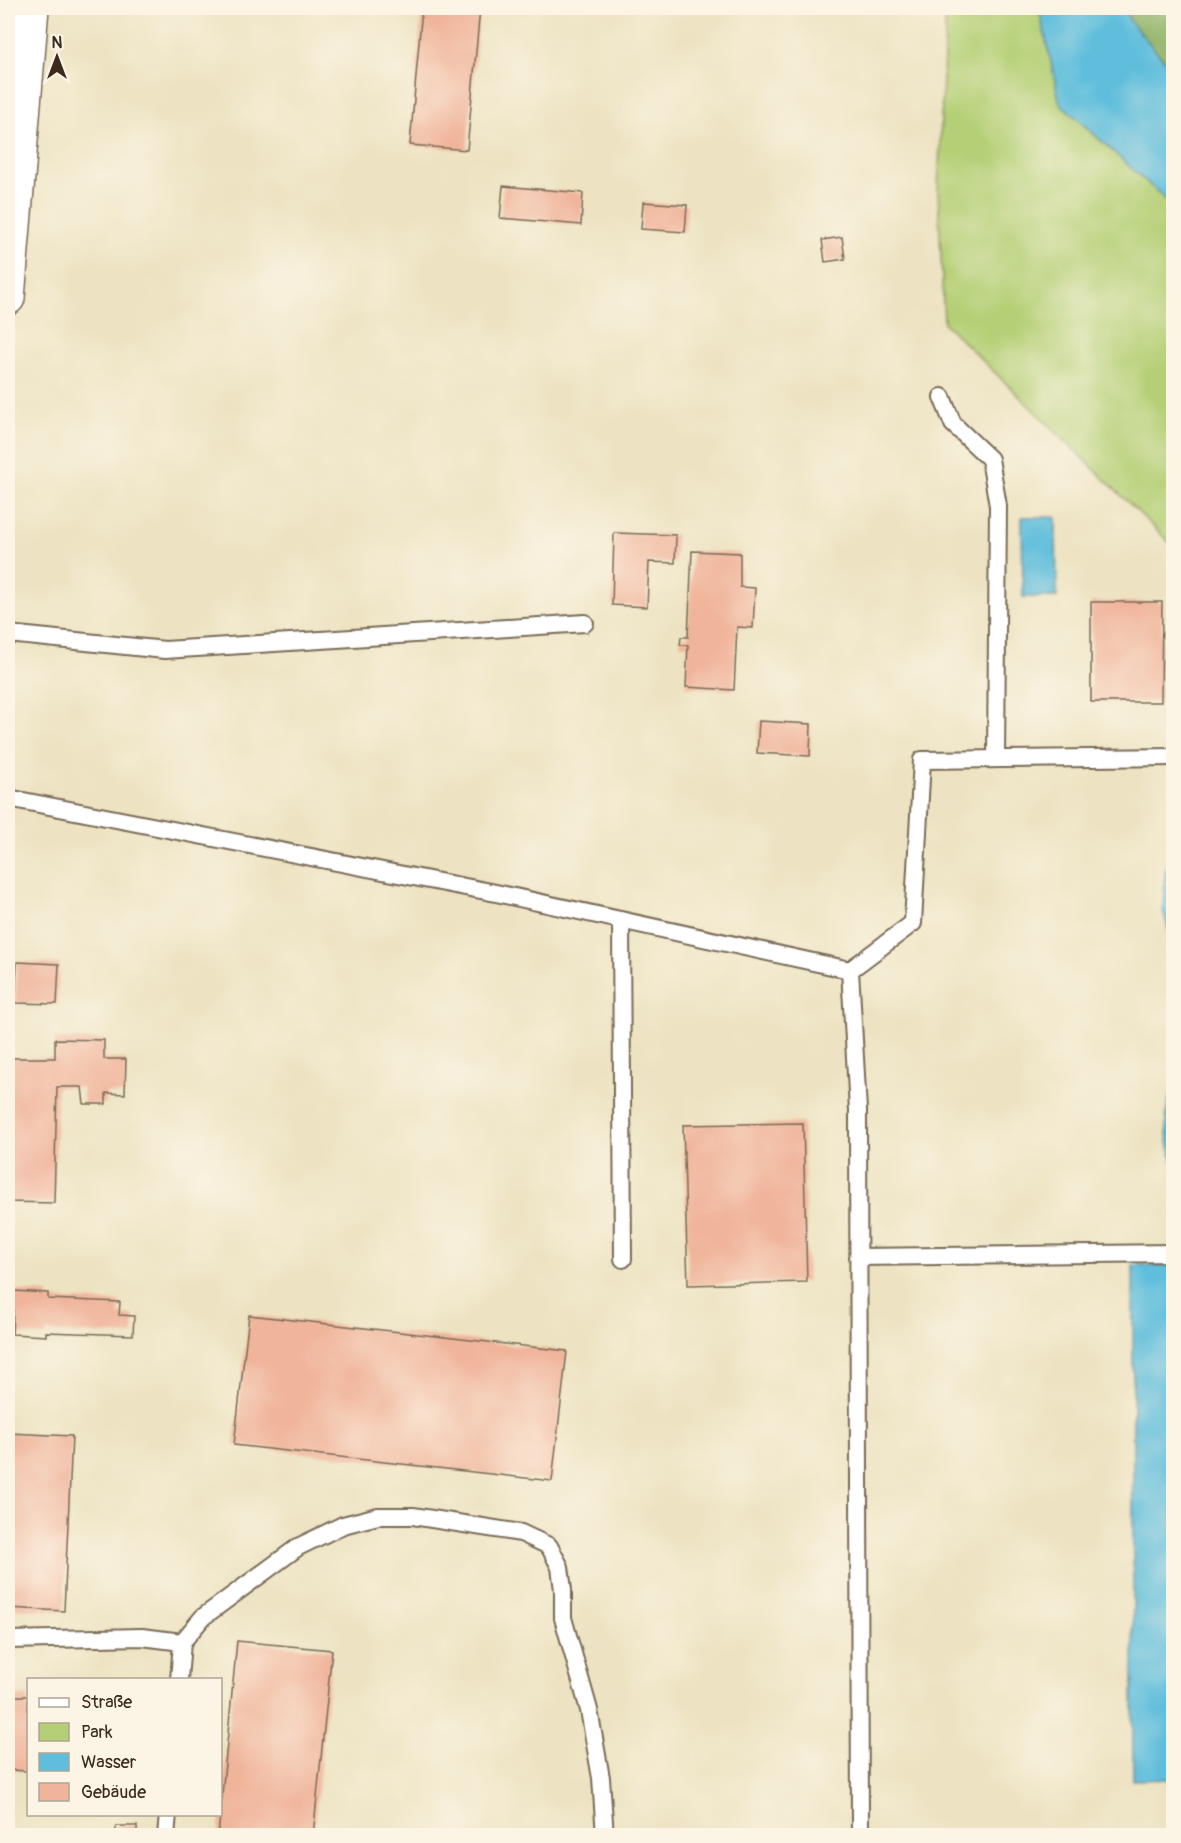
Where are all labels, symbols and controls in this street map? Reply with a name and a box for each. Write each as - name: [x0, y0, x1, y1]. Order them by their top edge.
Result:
- north arrow: [27, 27, 87, 87]
- text: N: [52, 33, 63, 53]
- legend: [27, 1678, 222, 1816]
- text: Straße: [81, 1691, 132, 1714]
- text: Park: [81, 1721, 113, 1744]
- text: Wasser: [81, 1751, 137, 1774]
- text: Gebäude: [81, 1781, 146, 1804]

